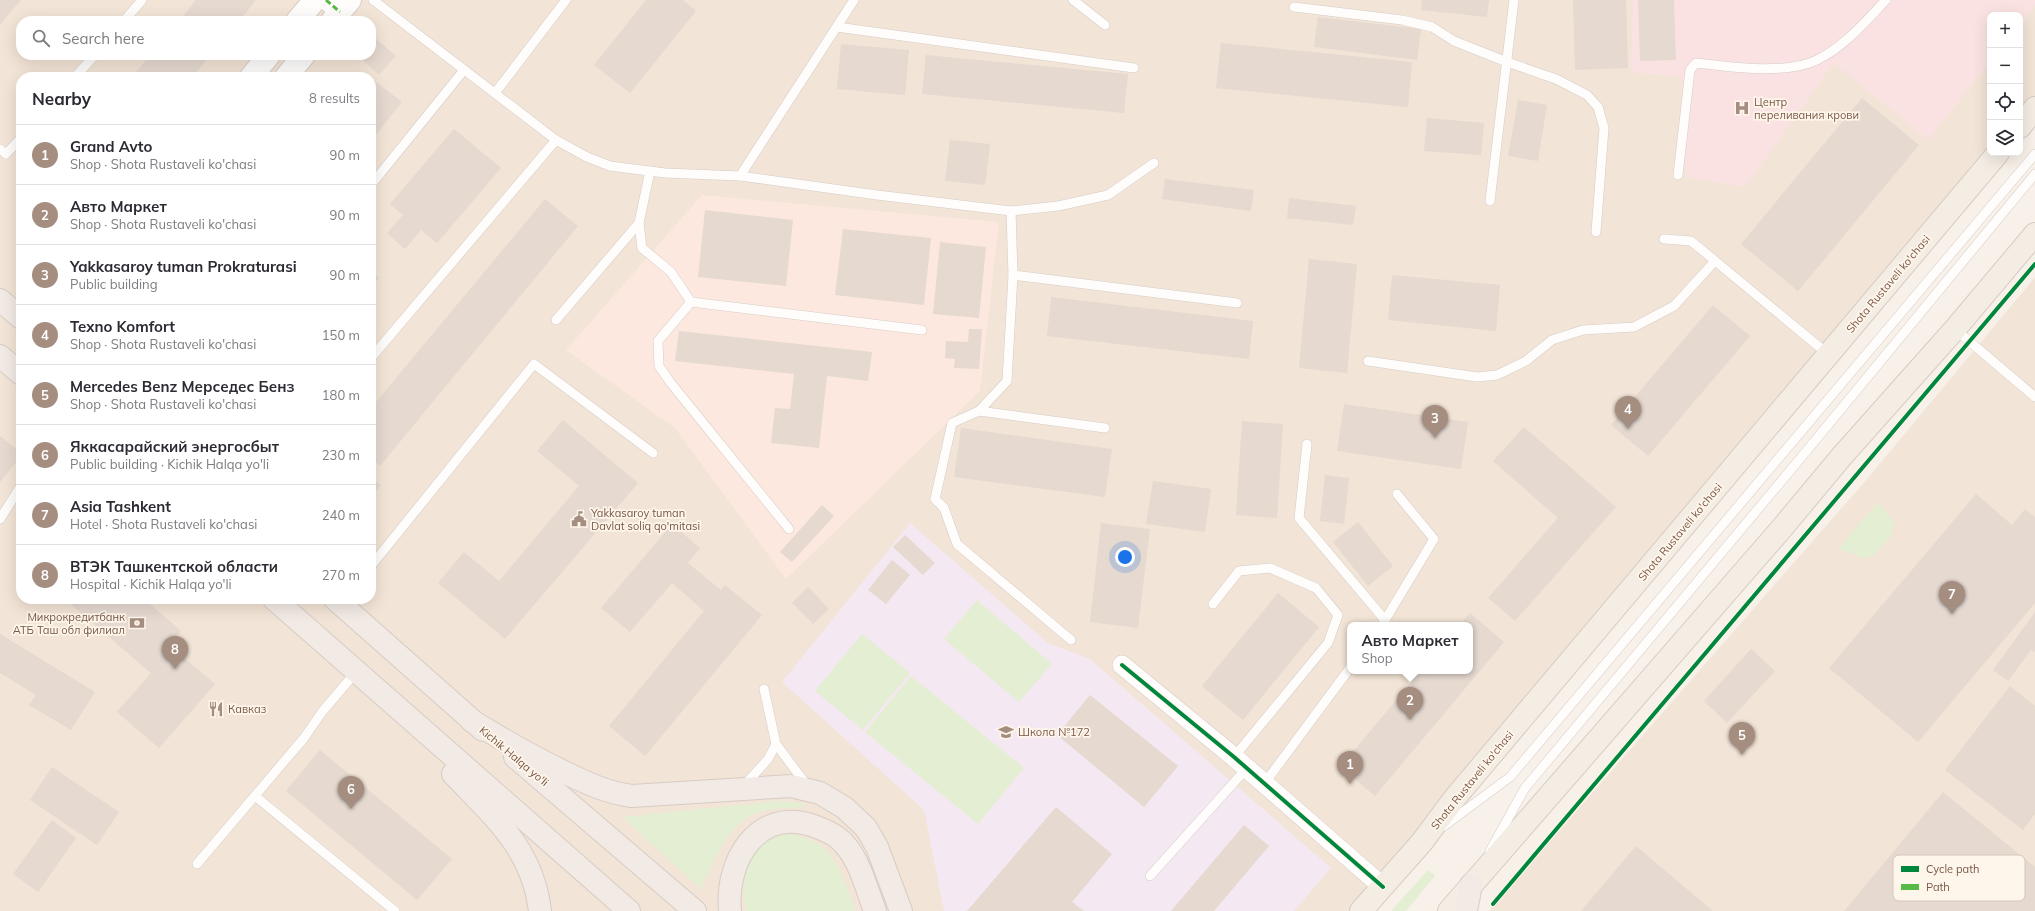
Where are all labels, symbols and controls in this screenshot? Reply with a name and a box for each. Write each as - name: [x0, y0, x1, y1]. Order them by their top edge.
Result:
- map controls: [1987, 12, 2023, 156]
- button: +: [1987, 12, 2023, 48]
- search box: [16, 16, 376, 60]
- icon: search: [30, 27, 52, 49]
- text: Search here: [62, 29, 144, 48]
- button: −: [1987, 48, 2023, 84]
- button: locate: [1987, 84, 2023, 120]
- text: Nearby: [32, 88, 91, 109]
- text: 8 results: [309, 90, 360, 106]
- place label: Центр переливания крови: [1754, 95, 1859, 122]
- hospital icon: Центр переливания крови: [1733, 99, 1751, 117]
- button: layers: [1987, 120, 2023, 156]
- text: Grand Avto: [70, 137, 152, 156]
- text: 1: [41, 147, 49, 163]
- text: 90 m: [330, 147, 360, 163]
- text: Shop · Shota Rustaveli ko'chasi: [70, 156, 256, 172]
- text: Авто Маркет: [70, 197, 167, 216]
- text: 2: [41, 207, 49, 223]
- text: 90 m: [330, 207, 360, 223]
- text: Shop · Shota Rustaveli ko'chasi: [70, 216, 256, 232]
- street label: Shota Rustaveli ko'chasi: [1843, 232, 1933, 336]
- text: Yakkasaroy tuman Prokraturasi: [70, 257, 297, 276]
- text: 3: [41, 267, 49, 283]
- text: 90 m: [330, 267, 360, 283]
- text: Public building: [70, 276, 158, 292]
- text: Texno Komfort: [70, 317, 175, 336]
- text: 4: [41, 327, 49, 343]
- text: 150 m: [322, 327, 360, 343]
- text: Shop · Shota Rustaveli ko'chasi: [70, 336, 256, 352]
- text: Mercedes Benz Мерседес Бенз: [70, 377, 294, 396]
- text: 5: [41, 387, 49, 403]
- text: 180 m: [322, 387, 360, 403]
- text: Shop · Shota Rustaveli ko'chasi: [70, 396, 256, 412]
- pin: 4: [1615, 396, 1641, 429]
- pin: 3: [1422, 405, 1448, 438]
- text: Яккасарайский энергосбыт: [70, 437, 279, 456]
- text: 6: [41, 447, 49, 463]
- text: 230 m: [322, 447, 360, 463]
- text: Public building · Kichik Halqa yo'li: [70, 456, 269, 472]
- street label: Shota Rustaveli ko'chasi: [1635, 480, 1725, 584]
- text: Asia Tashkent: [70, 497, 171, 516]
- place label: Yakkasaroy tuman Davlat soliq qo'mitasi: [590, 506, 700, 533]
- text: 7: [41, 507, 49, 523]
- text: 240 m: [322, 507, 360, 523]
- public building icon: Yakkasaroy tuman Davlat soliq qo'mitasi: [570, 510, 588, 528]
- text: Hotel · Shota Rustaveli ko'chasi: [70, 516, 257, 532]
- your location: [1115, 547, 1135, 567]
- text: ВТЭК Ташкентской области: [70, 557, 278, 576]
- text: 8: [41, 567, 49, 583]
- text: 270 m: [322, 567, 360, 583]
- text: Hospital · Kichik Halqa yo'li: [70, 576, 232, 592]
- pin: 7: [1939, 581, 1965, 614]
- place label: Микрокредитбанк АТБ Таш обл филиал: [13, 610, 125, 637]
- bank icon: Микрокредитбанк АТБ Таш обл филиал: [128, 614, 146, 632]
- popup: [1347, 622, 1473, 674]
- text: Авто Маркет: [1362, 631, 1458, 650]
- pin: 8: [162, 636, 188, 669]
- text: Shop: [1362, 650, 1393, 666]
- pin: 2: [1397, 687, 1423, 720]
- restaurant icon: Кавказ: [207, 700, 225, 718]
- place label: Кавказ: [228, 702, 267, 716]
- pin: 5: [1729, 722, 1755, 755]
- street label: Kichik Halqa yo'li: [477, 723, 551, 789]
- school or university icon: Школа №172: [997, 723, 1015, 741]
- place label: Школа №172: [1018, 725, 1090, 739]
- street label: Shota Rustaveli ko'chasi: [1428, 728, 1516, 832]
- pin: 1: [1337, 751, 1363, 784]
- pin: 6: [338, 776, 364, 809]
- legend: [1893, 855, 2025, 901]
- text: Cycle path: [1926, 862, 1979, 876]
- text: Path: [1926, 880, 1950, 894]

